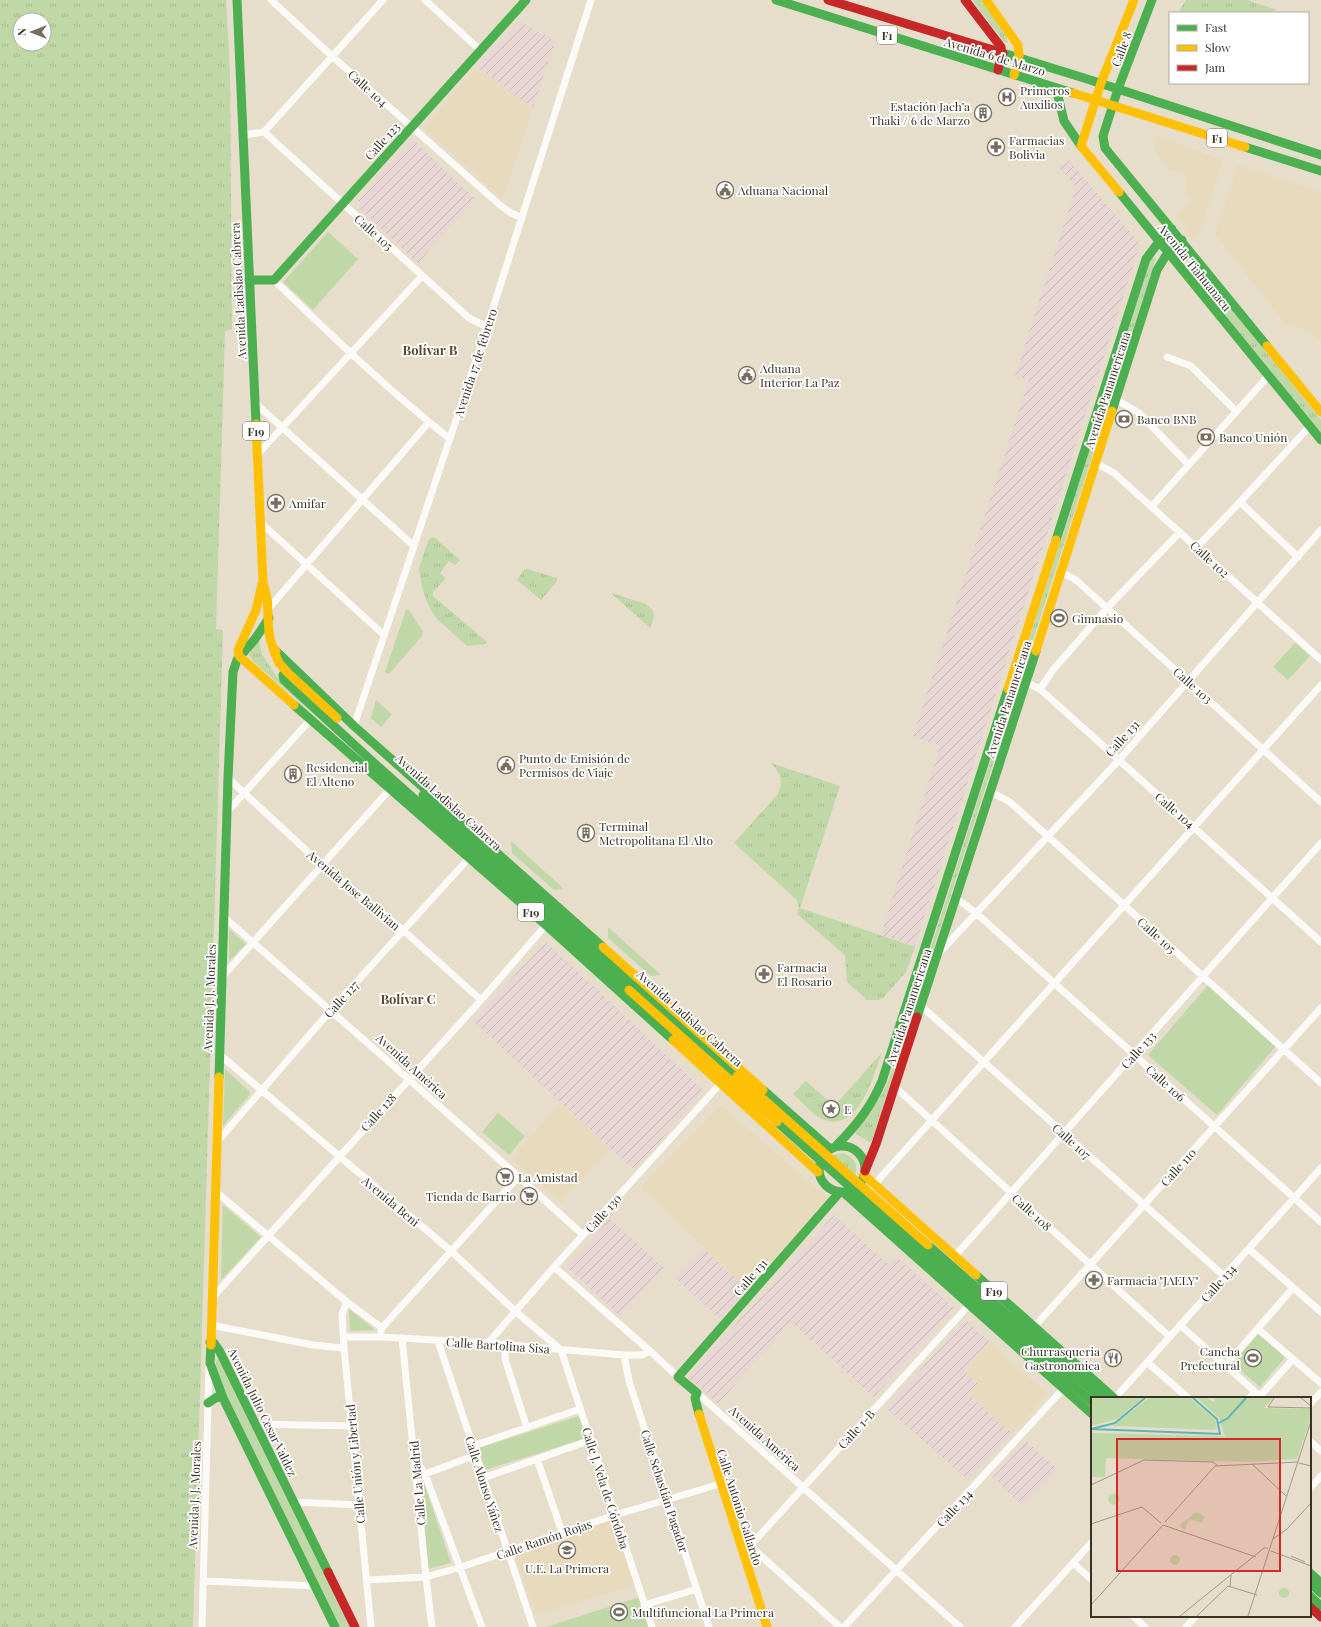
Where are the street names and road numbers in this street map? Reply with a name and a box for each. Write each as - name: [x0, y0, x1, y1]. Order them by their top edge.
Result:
- road number: F1: [877, 26, 897, 44]
- street label: Calle 8: [1107, 29, 1135, 69]
- street label: Avenida 6 de Marzo: [941, 33, 1048, 79]
- street label: Calle 104: [345, 66, 391, 110]
- street label: Calle 123: [361, 119, 403, 163]
- road number: F1: [1207, 129, 1227, 147]
- street label: Calle 105: [351, 210, 397, 254]
- street label: Avenida Tiahuanacu: [1154, 219, 1235, 314]
- street label: Avenida Ladislao Cabrera: [226, 222, 250, 361]
- street label: Avenida 17 de febrero: [450, 306, 500, 420]
- street label: Avenida Panamericana: [1080, 329, 1134, 452]
- road number: F19: [243, 422, 269, 440]
- street label: Calle 102: [1187, 537, 1233, 581]
- street label: Avenida Panamericana: [981, 638, 1035, 761]
- street label: Calle 103: [1170, 663, 1216, 707]
- street label: Calle 131: [1101, 716, 1143, 760]
- street label: Avenida Ladislao Cabrera: [392, 749, 505, 854]
- street label: Calle 104: [1152, 788, 1198, 832]
- street label: Avenida Jose Ballivian: [303, 846, 404, 934]
- road number: F19: [518, 903, 544, 921]
- street label: Calle 105: [1134, 913, 1180, 957]
- street label: Avenida J. J. Morales: [199, 944, 219, 1053]
- street label: Avenida Panamericana: [881, 946, 935, 1069]
- street label: Avenida Ladislao Cabrera: [633, 965, 746, 1070]
- street label: Calle 127: [320, 977, 362, 1021]
- street label: Calle 133: [1117, 1028, 1159, 1072]
- street label: Avenida América: [372, 1029, 451, 1102]
- street label: Calle 106: [1143, 1061, 1189, 1105]
- street label: Calle 128: [357, 1089, 399, 1135]
- street label: Calle 107: [1049, 1119, 1095, 1163]
- street label: Calle 110: [1157, 1145, 1199, 1189]
- street label: Avenida Beni: [358, 1172, 423, 1230]
- street label: Calle 130: [581, 1190, 625, 1236]
- street label: Calle 108: [1009, 1190, 1055, 1234]
- street label: Calle 131: [729, 1255, 771, 1299]
- street label: Calle 134: [1197, 1261, 1239, 1305]
- road number: F19: [981, 1282, 1007, 1300]
- street label: Calle Bartolina Sisa: [446, 1333, 550, 1357]
- street label: Avenida Julio Cesar Valdez: [224, 1344, 301, 1479]
- street label: Avenida América: [725, 1401, 804, 1474]
- street label: Calle Unión y Libertad: [342, 1404, 368, 1524]
- street label: Calle 1-B: [834, 1406, 878, 1452]
- street label: Calle J. Vela de Córdoba: [579, 1425, 633, 1551]
- street label: Calle Sebastián Pagador: [638, 1427, 693, 1555]
- street label: Calle Alonso Yáñez: [462, 1434, 508, 1534]
- street label: Calle La Madrid: [405, 1440, 429, 1526]
- street label: Avenida J. J. Morales: [184, 1441, 204, 1550]
- street label: Calle Antonio Gallardo: [714, 1447, 766, 1568]
- street label: Calle 134: [933, 1486, 975, 1530]
- street label: Calle Ramón Rojas: [494, 1515, 594, 1563]

